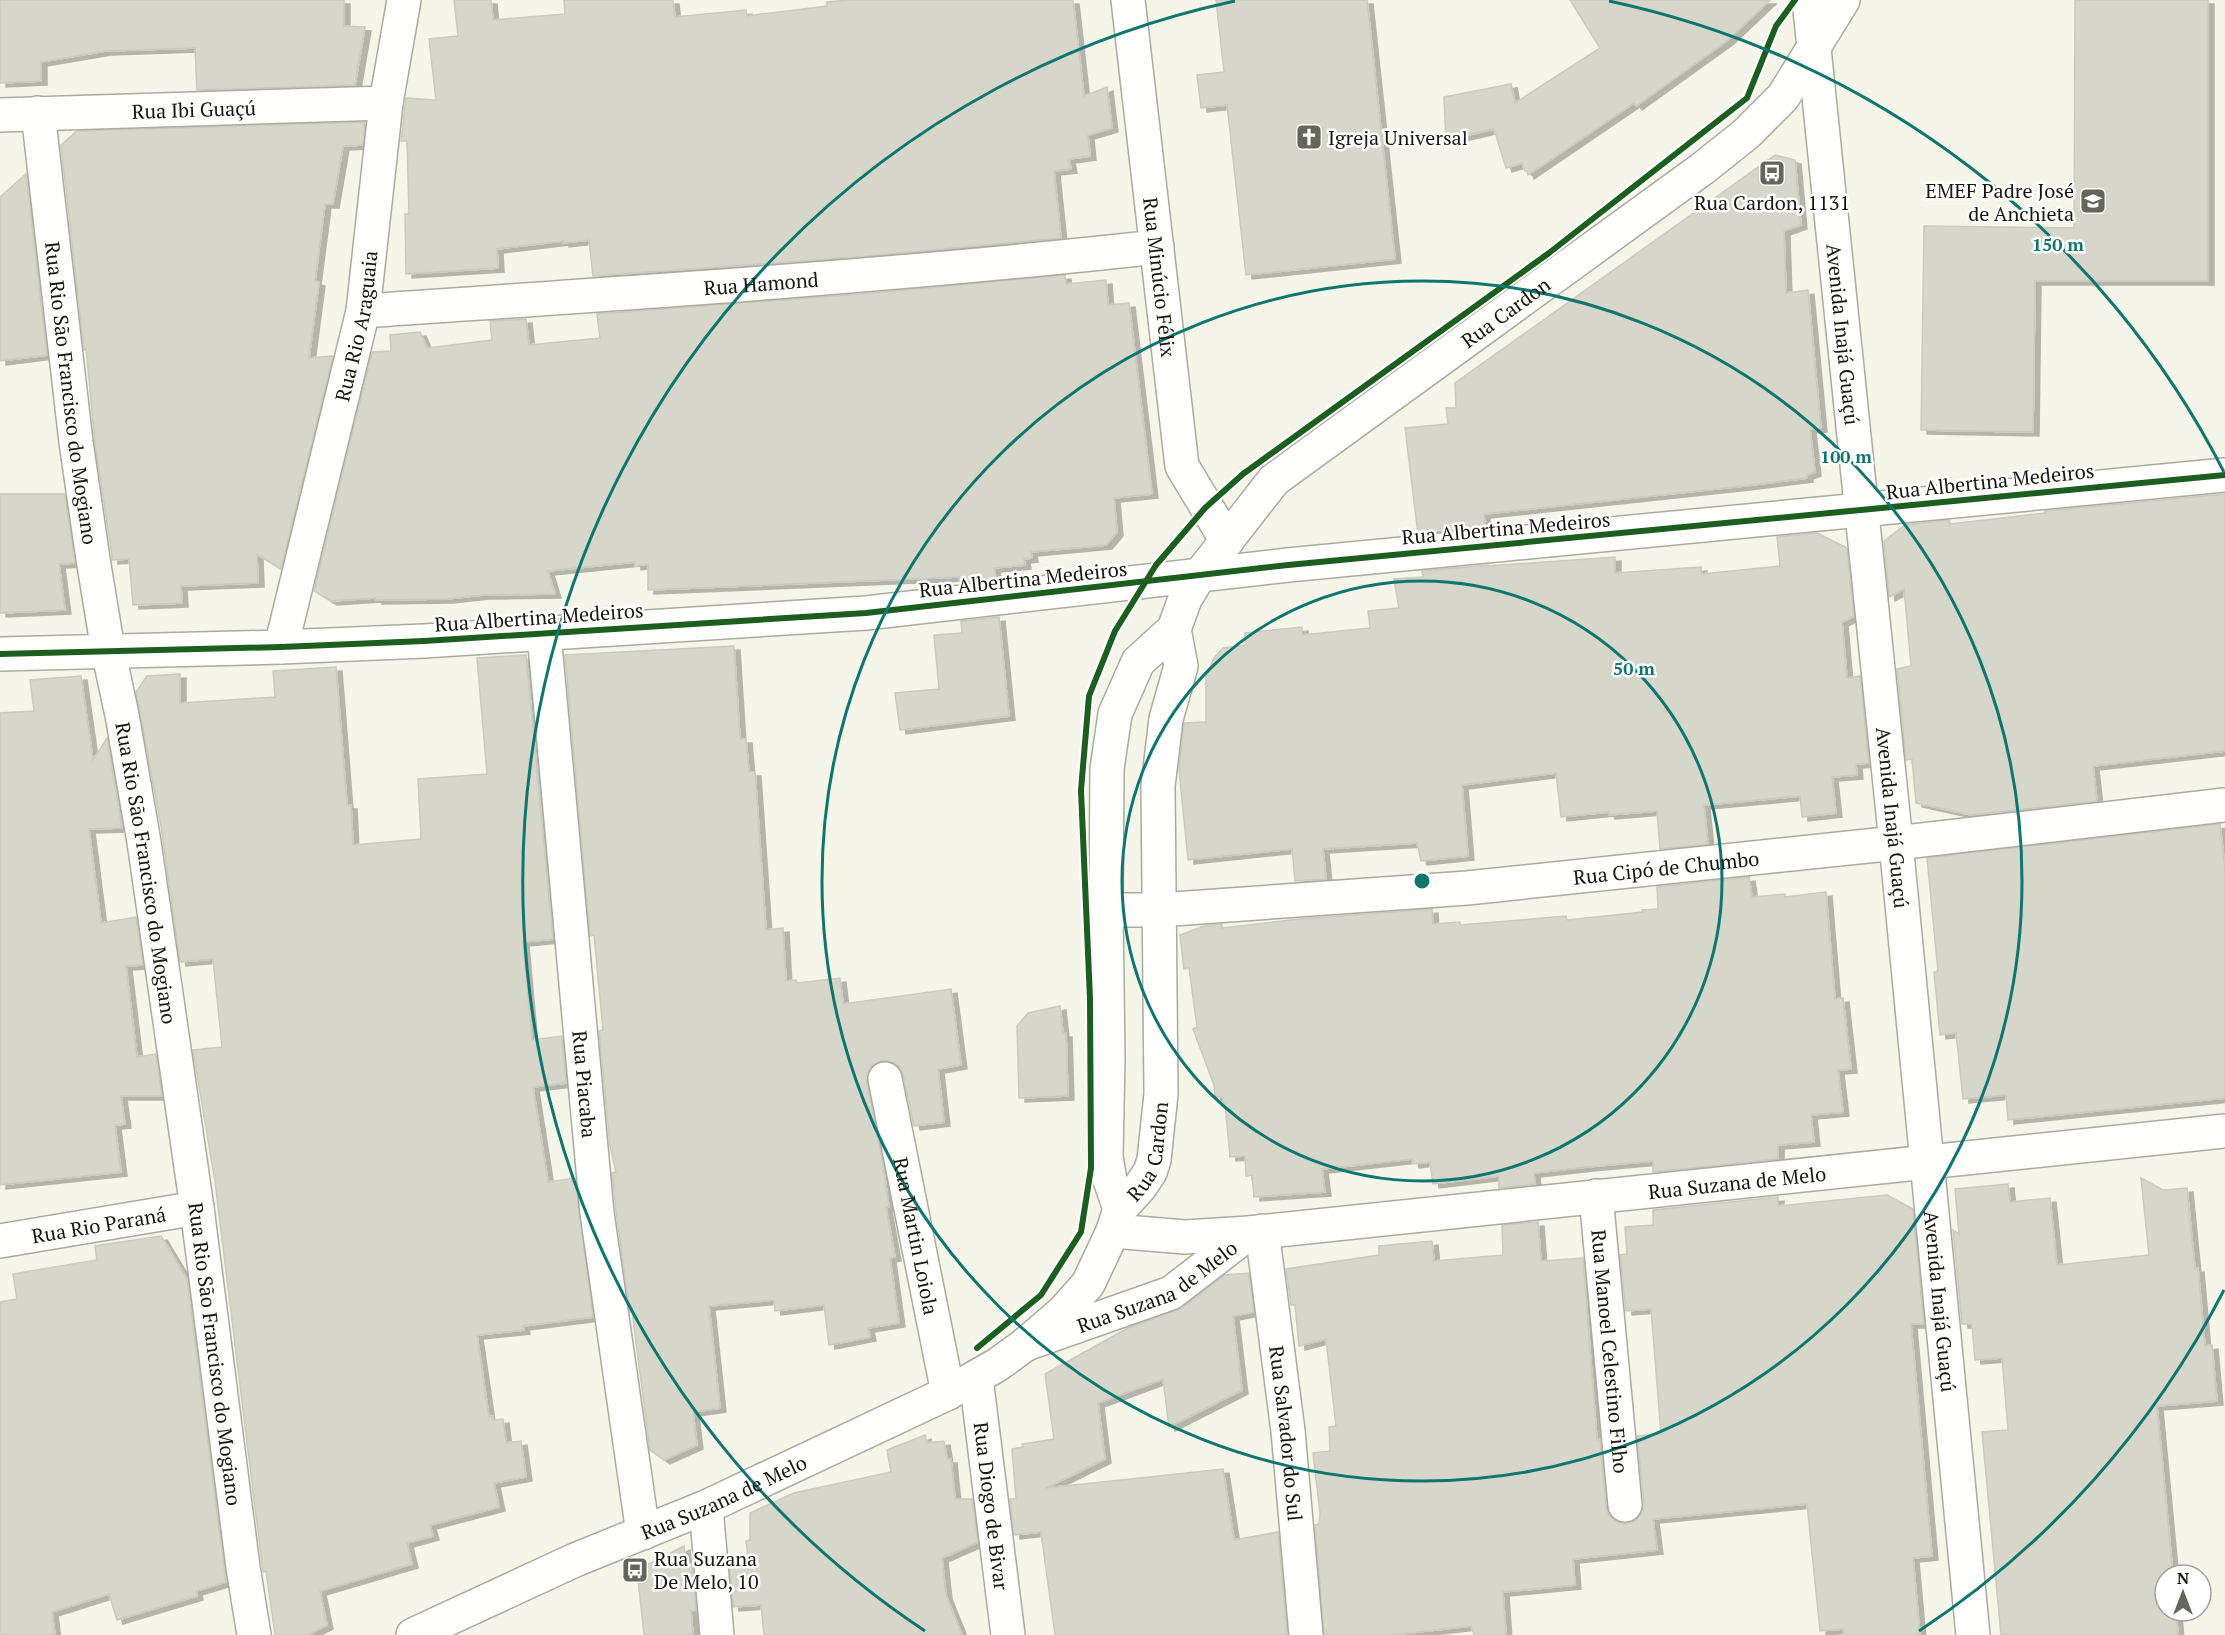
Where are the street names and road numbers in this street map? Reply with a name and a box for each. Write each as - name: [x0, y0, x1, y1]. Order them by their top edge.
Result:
- street label: Rua Ibi Guaçú: [131, 94, 256, 124]
- street label: Rua Minúcio Félix: [1137, 196, 1183, 359]
- street label: Rua Rio São Francisco do Mogiano: [39, 240, 104, 546]
- street label: Avenida Inajá Guaçú: [1821, 242, 1866, 426]
- street label: Rua Rio Araguaia: [328, 249, 383, 404]
- street label: Rua Hamond: [703, 265, 820, 301]
- street label: Rua Cardon: [1455, 270, 1555, 353]
- street label: Rua Albertina Medeiros: [1884, 457, 2096, 505]
- street label: Rua Albertina Medeiros: [1401, 505, 1611, 551]
- street label: Rua Albertina Medeiros: [917, 555, 1129, 603]
- street label: Rua Albertina Medeiros: [434, 596, 644, 638]
- street label: Rua Rio São Francisco do Mogiano: [110, 720, 184, 1026]
- street label: Avenida Inajá Guaçú: [1871, 726, 1916, 910]
- street label: Rua Cipó de Chumbo: [1572, 844, 1760, 890]
- street label: Rua Piacaba: [567, 1029, 604, 1139]
- street label: Rua Cardon: [1120, 1100, 1174, 1207]
- street label: Rua Martin Loiola: [888, 1155, 945, 1317]
- street label: Rua Suzana de Melo: [1647, 1159, 1827, 1205]
- street label: Rua Rio Paraná: [29, 1200, 168, 1249]
- street label: Rua Rio São Francisco do Mogiano: [183, 1201, 248, 1507]
- street label: Avenida Inajá Guaçú: [1918, 1209, 1963, 1393]
- street label: Rua Manoel Celestino Filho: [1586, 1228, 1635, 1474]
- street label: Rua Suzana de Melo: [1073, 1234, 1242, 1339]
- street label: Rua Salvador do Sul: [1264, 1344, 1309, 1522]
- street label: Rua Diogo de Bivar: [968, 1420, 1016, 1592]
- street label: Rua Suzana de Melo: [637, 1448, 811, 1545]

